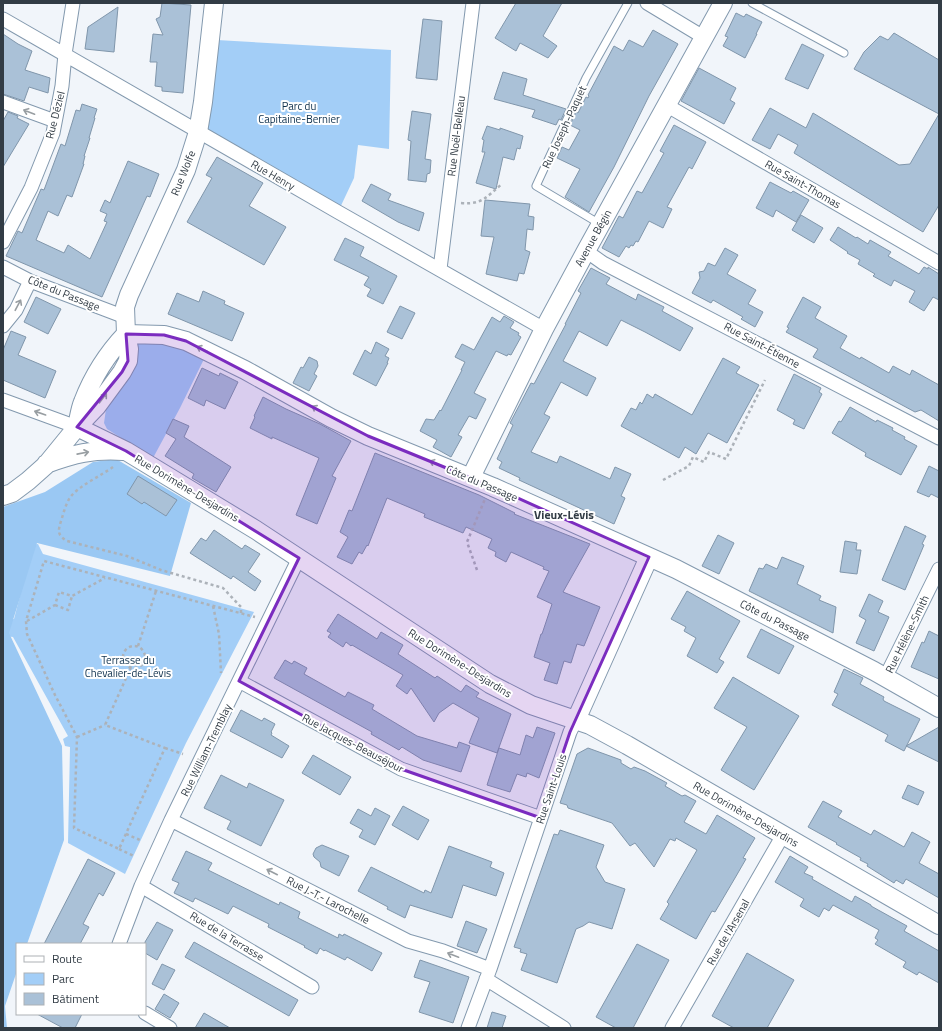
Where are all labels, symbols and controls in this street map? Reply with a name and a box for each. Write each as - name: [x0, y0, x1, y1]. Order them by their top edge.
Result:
- street label: Rue Joseph-Paquet: [538, 83, 590, 171]
- street label: Rue Déziel: [41, 89, 69, 141]
- street label: Rue Noël-Belleau: [443, 95, 469, 177]
- park label: Parc du Capitaine-Bernier: [258, 98, 340, 127]
- one-way arrow: [23, 107, 35, 115]
- street label: Rue Wolfe: [167, 148, 199, 198]
- street label: Rue Henry: [248, 156, 299, 194]
- street label: Rue Saint-Thomas: [762, 156, 844, 212]
- street label: Avenue Bégin: [571, 206, 615, 269]
- street label: Côte du Passage: [26, 271, 103, 315]
- one-way arrow: [15, 299, 23, 311]
- street label: Rue Saint-Étienne: [721, 318, 803, 372]
- one-way arrow: [196, 344, 208, 352]
- one-way arrow: [99, 392, 107, 403]
- one-way arrow: [311, 405, 323, 413]
- one-way arrow: [34, 409, 47, 416]
- one-way arrow: [76, 448, 89, 456]
- street label: Rue Dorimène-Desjardins: [132, 450, 242, 526]
- one-way arrow: [429, 459, 441, 466]
- street label: Côte du Passage: [444, 461, 521, 505]
- district label: Vieux-Lévis: [534, 505, 594, 524]
- street label: Rue Hélène-Smith: [881, 592, 933, 676]
- street label: Côte du Passage: [737, 596, 813, 645]
- street label: Rue Dorimène-Desjardins: [405, 625, 515, 701]
- park label: Terrasse du Chevalier-de-Lévis: [85, 652, 171, 681]
- street label: Rue William-Tremblay: [177, 700, 236, 799]
- street label: Rue Jacques-Beauséjour: [299, 709, 407, 777]
- street label: Rue Saint-Louis: [532, 752, 570, 826]
- street label: Rue Dorimène-Desjardins: [690, 777, 802, 851]
- one-way arrow: [267, 867, 279, 875]
- street label: Rue J.-T.- Larochelle: [284, 872, 373, 928]
- street label: Rue de l'Arsenal: [703, 896, 753, 968]
- street label: Rue de la Terrasse: [187, 907, 268, 965]
- legend: [16, 943, 146, 1015]
- text: Route: [52, 949, 82, 968]
- one-way arrow: [448, 951, 460, 959]
- text: Parc: [52, 969, 74, 988]
- text: Bâtiment: [52, 989, 100, 1008]

